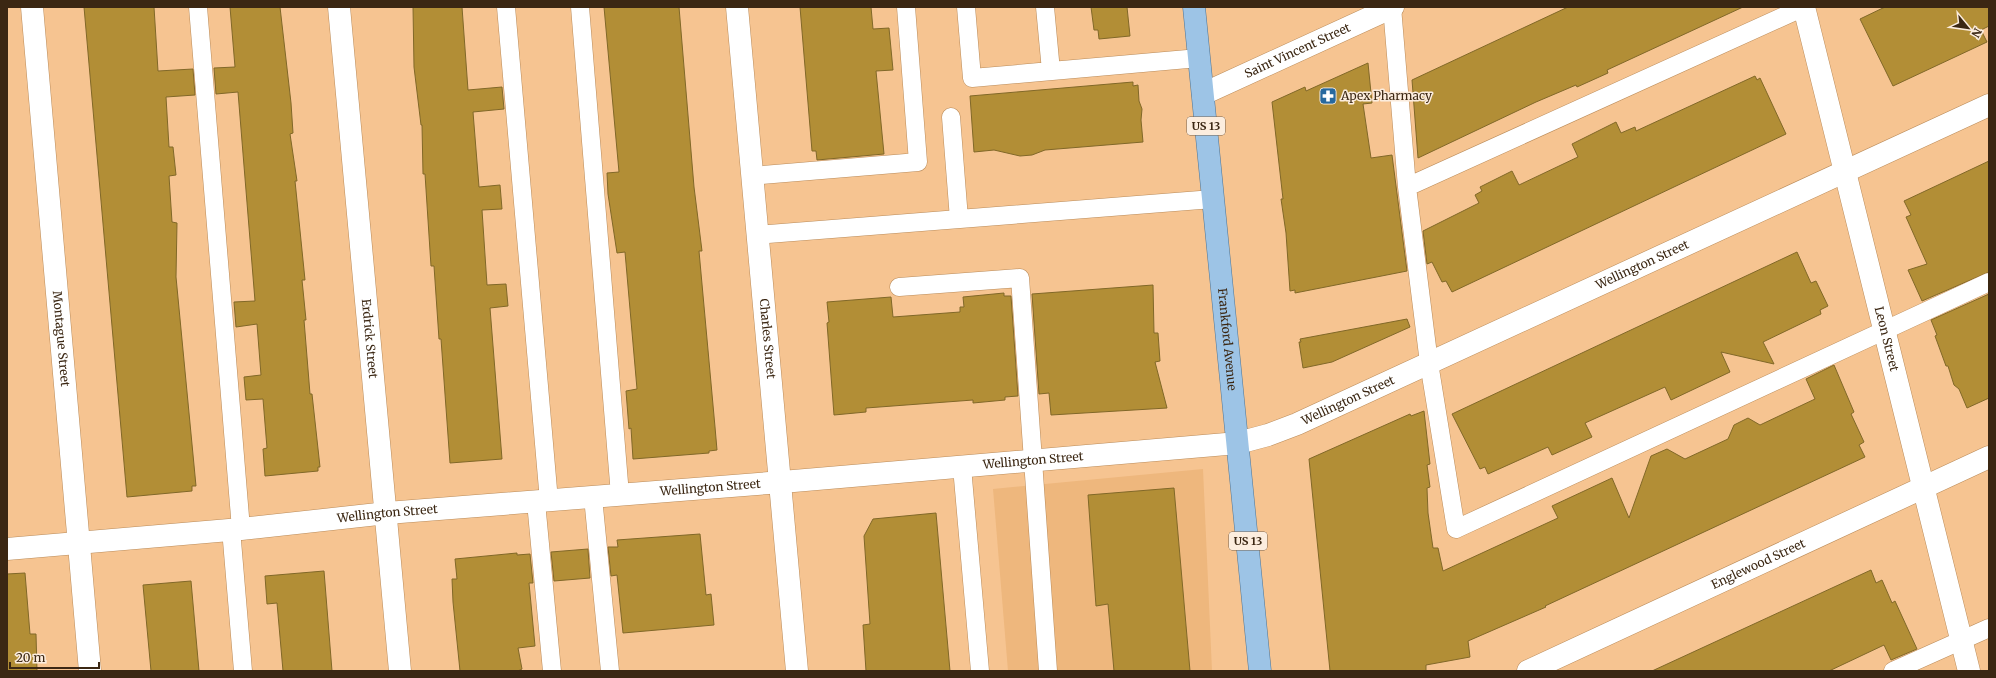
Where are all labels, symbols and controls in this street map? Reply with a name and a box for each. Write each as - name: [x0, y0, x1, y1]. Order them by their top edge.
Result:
- north arrow: [1948, 8, 1988, 48]
- street label: Saint Vincent Street: [1242, 19, 1353, 81]
- text: N: [1968, 26, 1985, 40]
- pharmacy icon: Apex Pharmacy: [1318, 86, 1338, 106]
- place label: Apex Pharmacy: [1340, 88, 1432, 103]
- road number: US 13: [1187, 117, 1225, 135]
- street label: Wellington Street: [1592, 236, 1691, 293]
- street label: Frankford Avenue: [1215, 287, 1240, 391]
- street label: Montague Street: [50, 290, 73, 388]
- street label: Erdrick Street: [359, 298, 381, 379]
- street label: Charles Street: [757, 298, 779, 380]
- street label: Leon Street: [1872, 305, 1902, 373]
- street label: Wellington Street: [1298, 372, 1397, 428]
- street label: Wellington Street: [981, 448, 1084, 472]
- street label: Wellington Street: [658, 476, 761, 499]
- street label: Wellington Street: [335, 501, 438, 526]
- road number: US 13: [1229, 532, 1267, 550]
- street label: Englewood Street: [1709, 535, 1808, 592]
- scale bar: [10, 644, 99, 670]
- text: 20 m: [16, 650, 45, 665]

